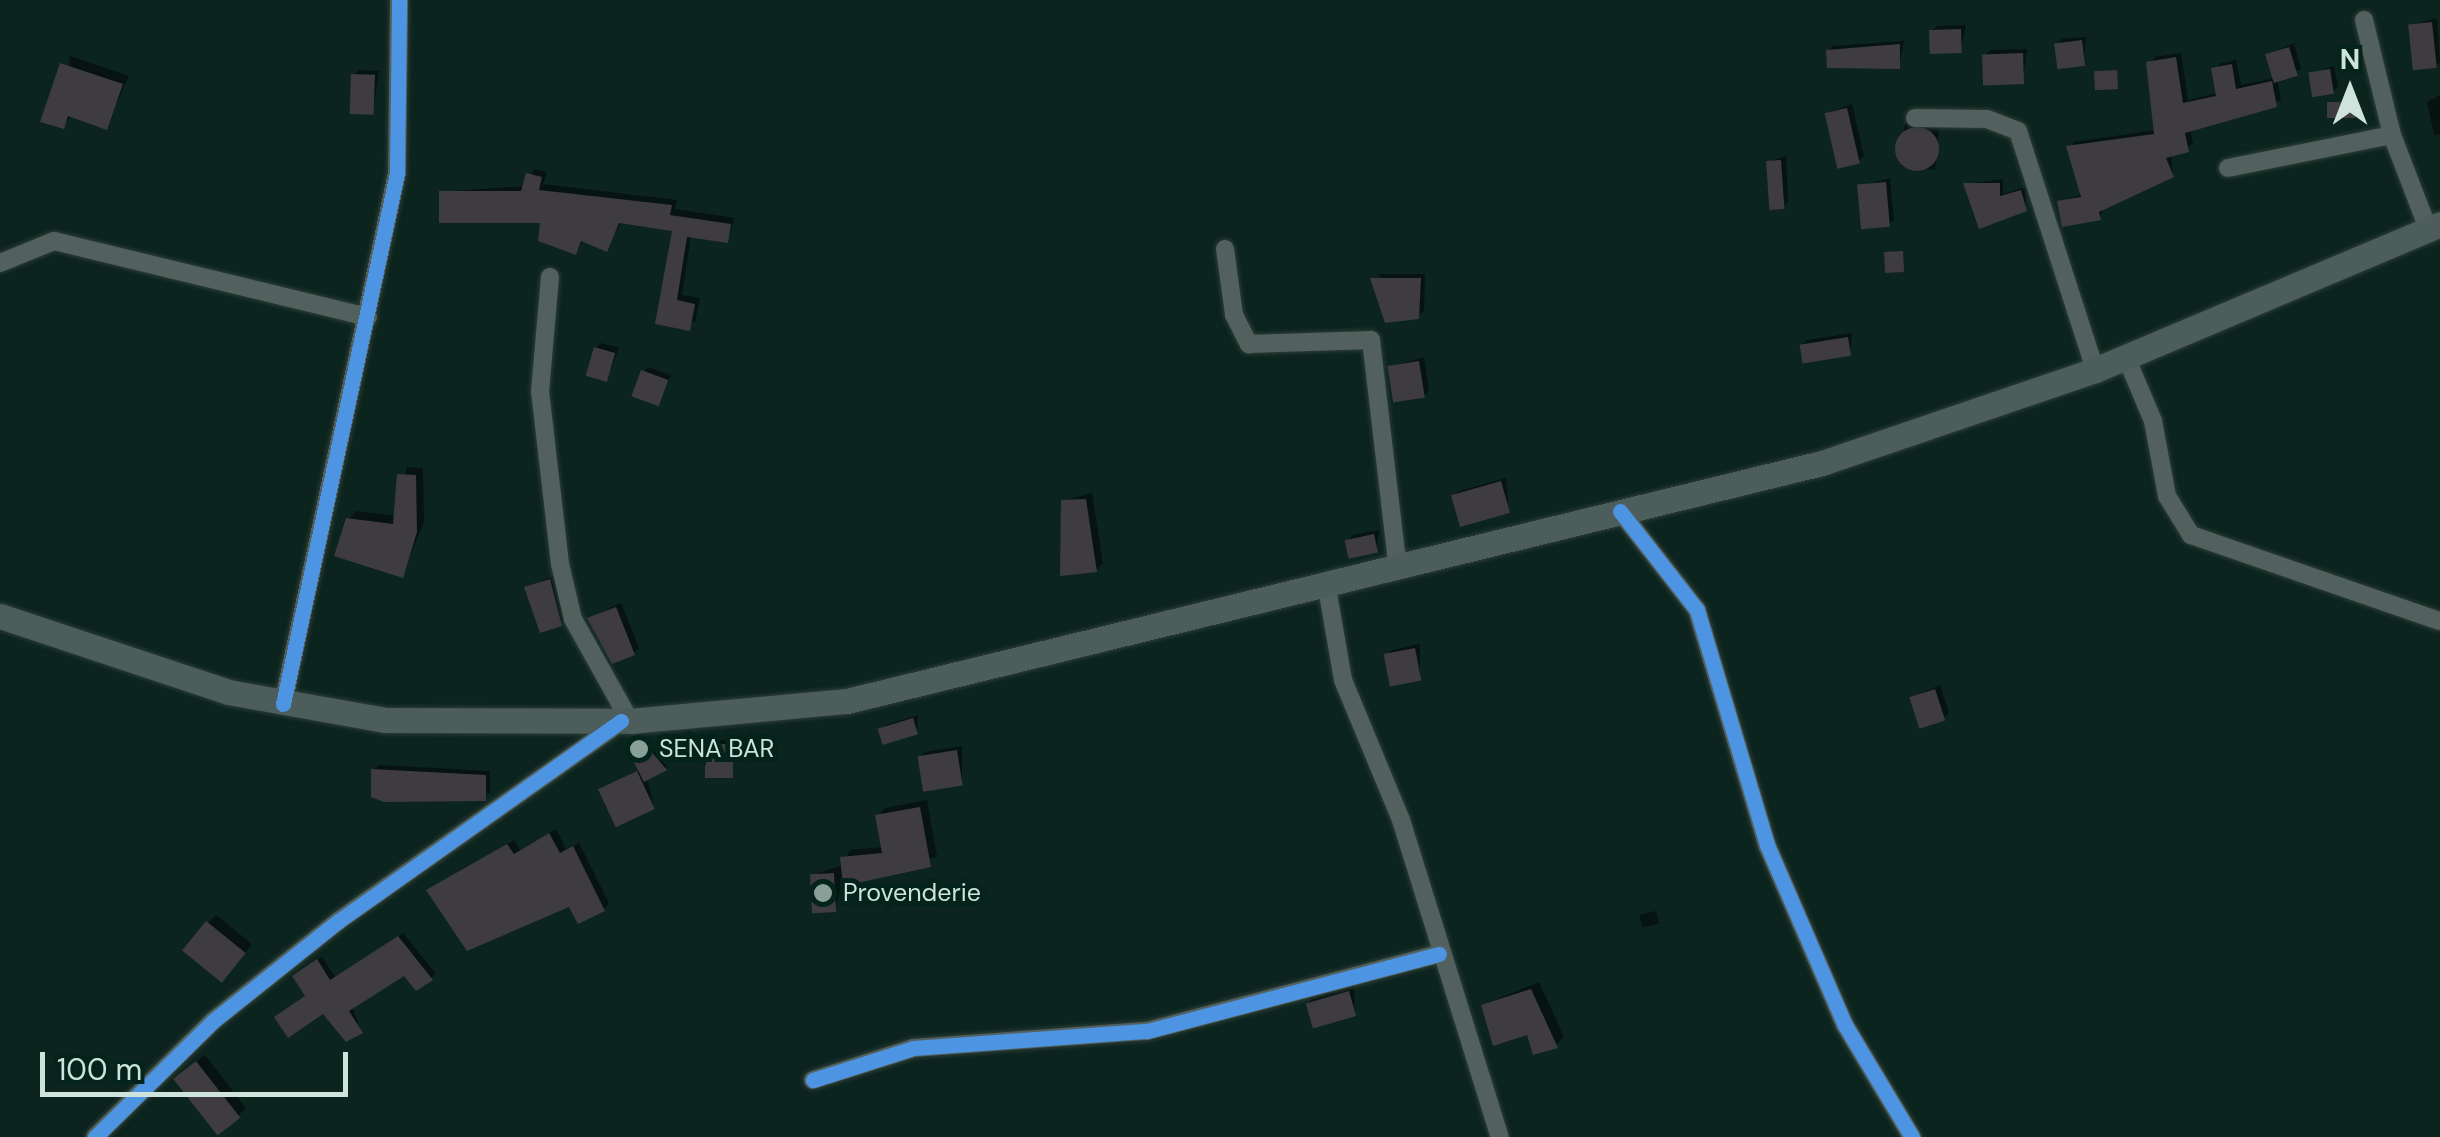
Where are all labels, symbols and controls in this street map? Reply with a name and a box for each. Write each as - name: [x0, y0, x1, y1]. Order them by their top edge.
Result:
- north arrow: [2300, 40, 2400, 140]
- text: N: [2340, 41, 2360, 78]
- place label: SENA BAR: [659, 734, 774, 764]
- marker: SENA BAR: [628, 738, 650, 760]
- place label: Provenderie: [843, 878, 981, 908]
- marker: Provenderie: [812, 882, 834, 904]
- scale bar: [45, 1032, 352, 1094]
- text: 100 m: [57, 1050, 142, 1089]

